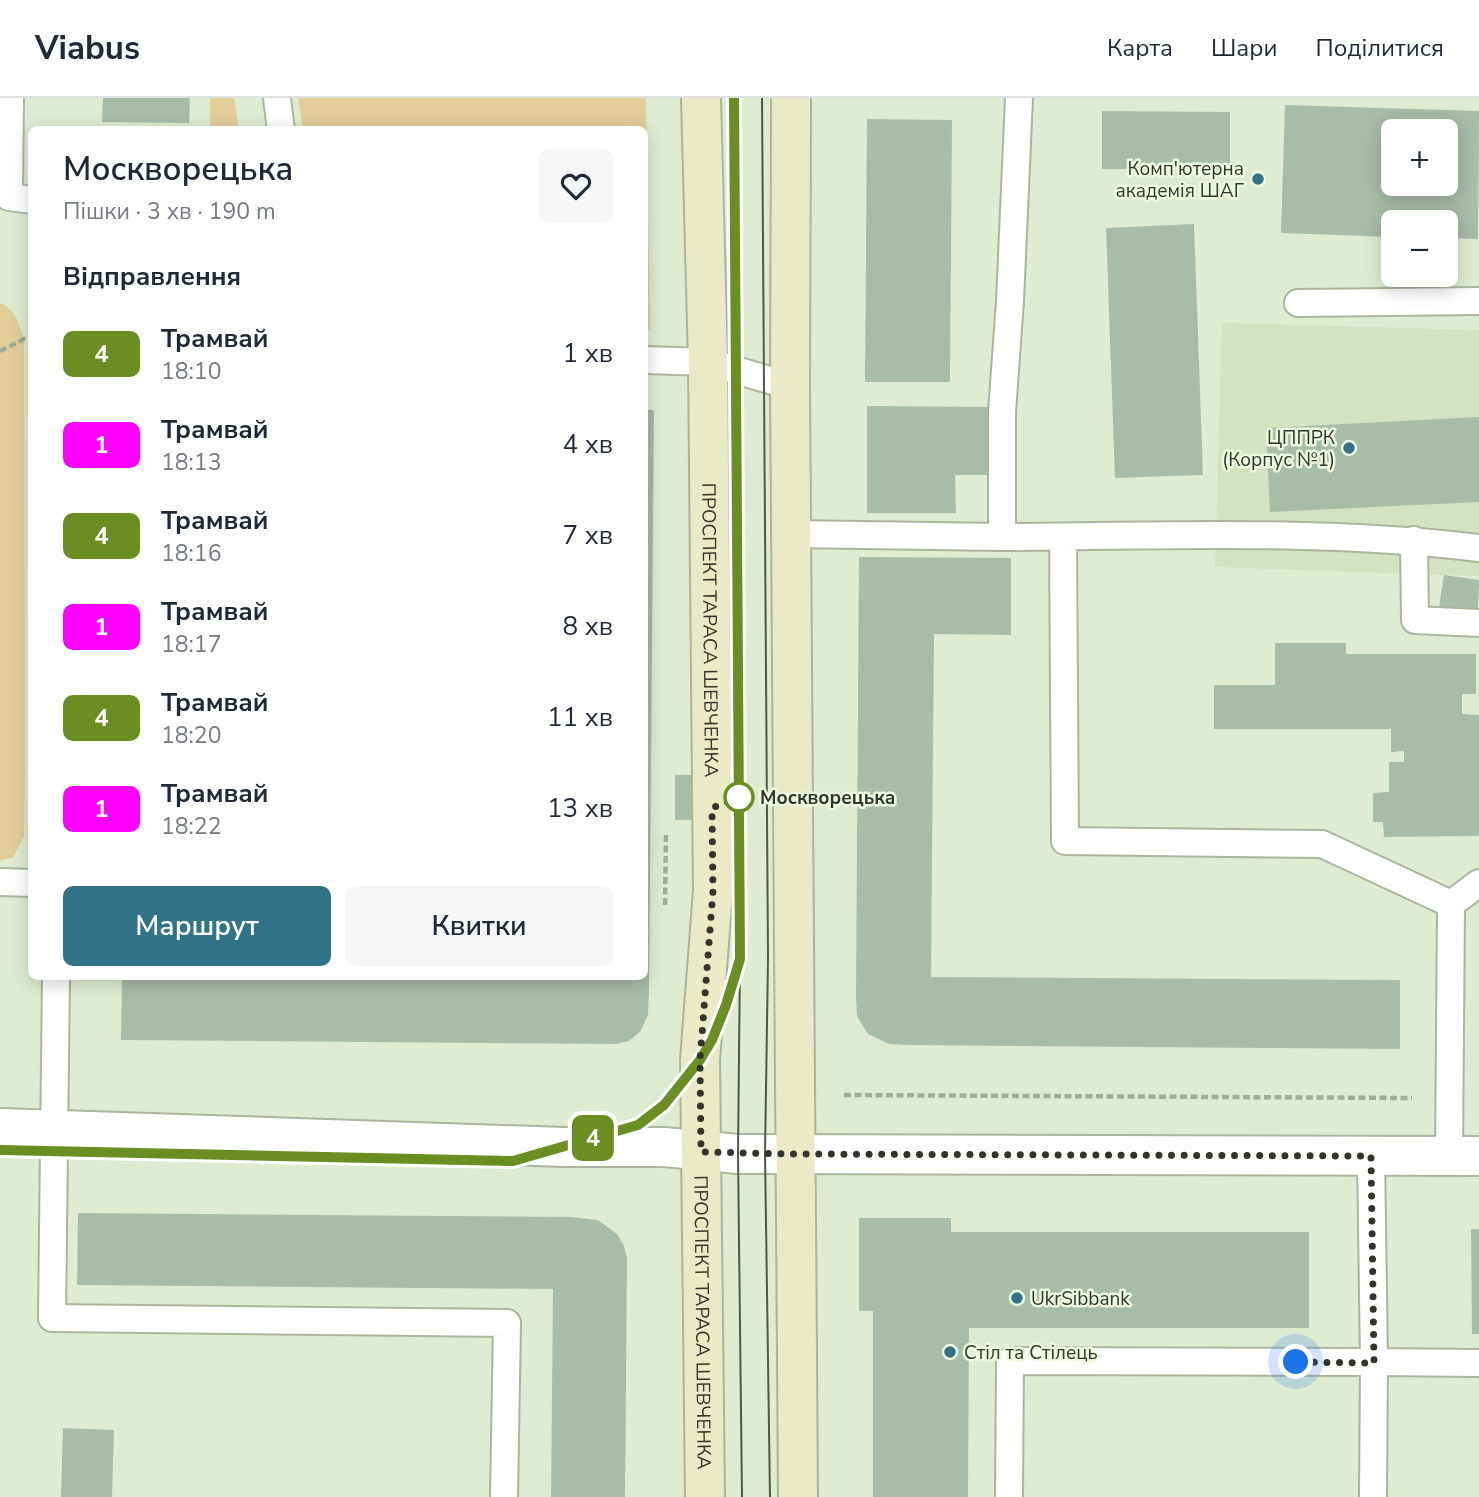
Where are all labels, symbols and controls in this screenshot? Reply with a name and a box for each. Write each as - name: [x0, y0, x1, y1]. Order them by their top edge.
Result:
- text: Viabus: [35, 26, 140, 71]
- text: Карта: [1107, 32, 1173, 64]
- text: Шари: [1211, 32, 1278, 64]
- text: Поділитися: [1316, 32, 1444, 64]
- map controls: [1381, 119, 1458, 287]
- button: +: [1381, 119, 1458, 196]
- text: Москворецька: [63, 147, 293, 192]
- button: heart: [539, 149, 613, 223]
- place label: Комп'ютерна академія ШАГ: [1116, 156, 1245, 204]
- marker: Комп'ютерна академія ШАГ: [1250, 171, 1266, 187]
- text: Пішки · 3 хв · 190 m: [63, 196, 276, 227]
- button: −: [1381, 210, 1458, 287]
- text: Відправлення: [63, 259, 241, 294]
- text: Трамвай: [161, 321, 269, 356]
- text: 1 хв: [563, 336, 613, 371]
- text: 4: [94, 338, 109, 370]
- text: 18:10: [161, 356, 221, 387]
- text: Трамвай: [161, 412, 269, 447]
- place label: ЦППРК (Корпус №1): [1222, 425, 1335, 473]
- text: 4 хв: [563, 427, 613, 462]
- text: 1: [94, 429, 109, 461]
- marker: ЦППРК (Корпус №1): [1341, 440, 1357, 456]
- text: 18:13: [161, 447, 221, 478]
- street label: ПРОСПЕКТ ТАРАСА ШЕВЧЕНКА: [695, 482, 724, 777]
- text: Трамвай: [161, 503, 269, 538]
- text: 7 хв: [563, 518, 613, 553]
- text: 4: [94, 520, 109, 552]
- text: 18:16: [161, 538, 221, 569]
- text: Трамвай: [161, 594, 269, 629]
- text: 8 хв: [563, 609, 613, 644]
- text: 1: [94, 611, 109, 643]
- text: 18:17: [161, 629, 221, 660]
- text: Трамвай: [161, 685, 269, 720]
- text: 11 хв: [547, 700, 613, 735]
- text: 4: [94, 702, 109, 734]
- text: 18:20: [161, 720, 221, 751]
- text: Трамвай: [161, 776, 269, 811]
- marker: Москворецька: [724, 782, 754, 812]
- place label: Москворецька: [760, 785, 895, 811]
- text: 13 хв: [547, 791, 613, 826]
- text: 1: [94, 793, 109, 825]
- text: 18:22: [161, 811, 221, 842]
- button: Маршрут: [63, 886, 331, 966]
- button: Квитки: [345, 886, 613, 966]
- line badge: 4: [570, 1115, 616, 1161]
- text: 4: [586, 1122, 600, 1154]
- street label: ПРОСПЕКТ ТАРАСА ШЕВЧЕНКА: [687, 1175, 717, 1470]
- place label: UkrSibbank: [1031, 1286, 1130, 1312]
- marker: UkrSibbank: [1009, 1290, 1025, 1306]
- place label: Стіл та Стілець: [964, 1340, 1098, 1366]
- marker: Стіл та Стілець: [942, 1344, 958, 1360]
- your location: [1278, 1344, 1313, 1379]

